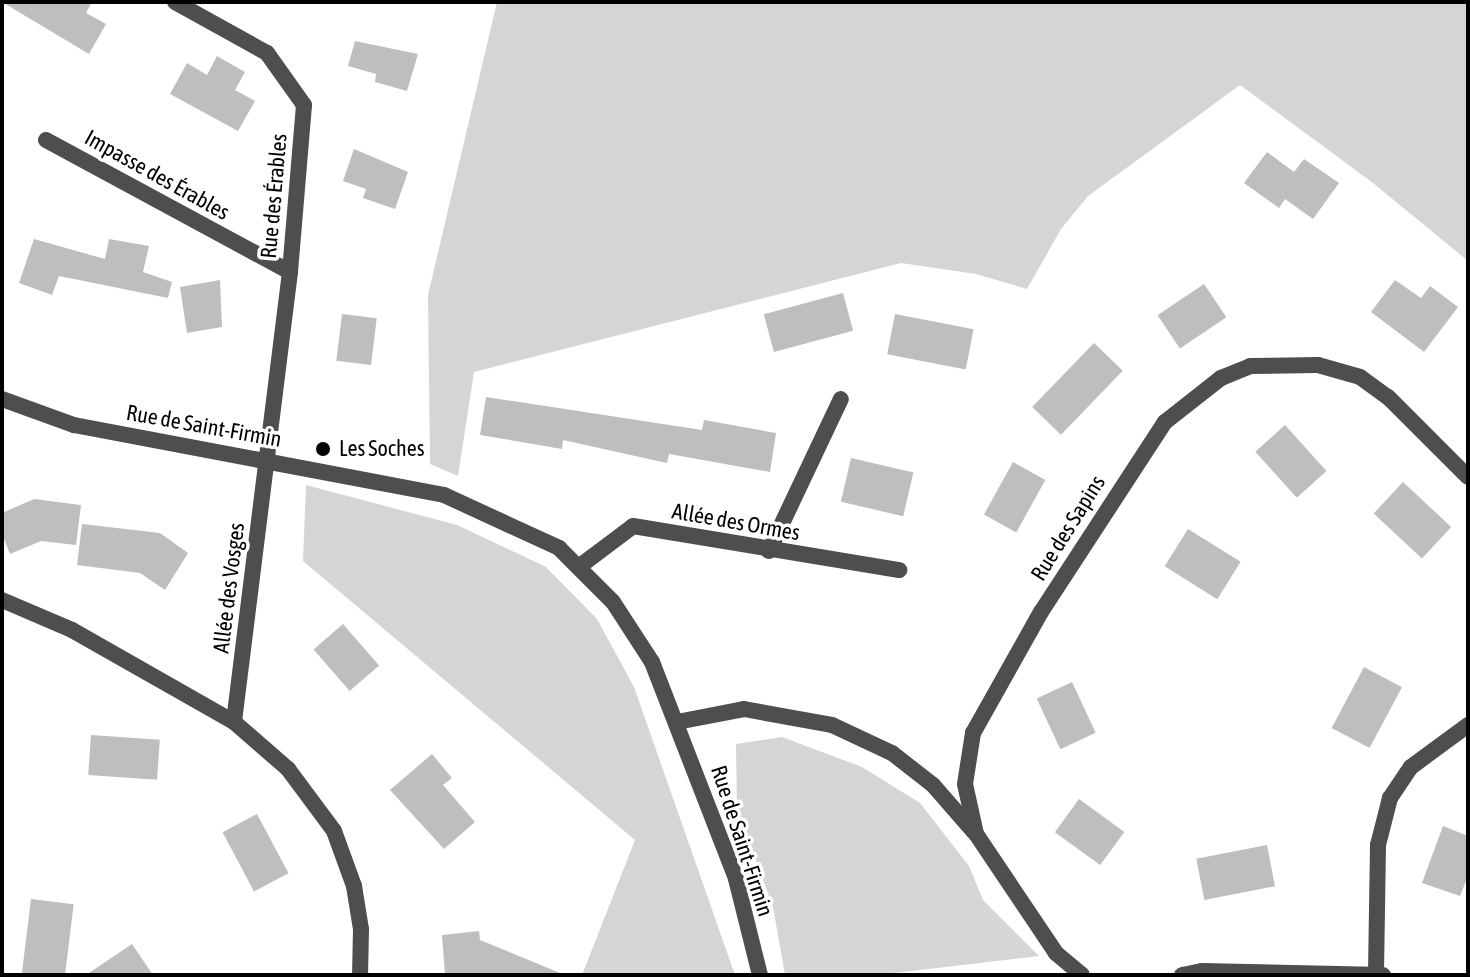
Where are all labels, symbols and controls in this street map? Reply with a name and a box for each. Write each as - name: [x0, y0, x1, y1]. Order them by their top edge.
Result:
- street label: Impasse des Érables: [80, 124, 234, 226]
- street label: Rue des Érables: [255, 132, 293, 260]
- street label: Rue de Saint-Firmin: [124, 399, 284, 453]
- place label: Les Soches: [339, 436, 424, 462]
- marker: Les Soches: [314, 440, 332, 458]
- street label: Rue des Sapins: [1025, 470, 1111, 586]
- street label: Allée des Ormes: [670, 498, 802, 546]
- street label: Allée des Vosges: [208, 521, 250, 655]
- street label: Rue de Saint-Firmin: [705, 762, 779, 920]

